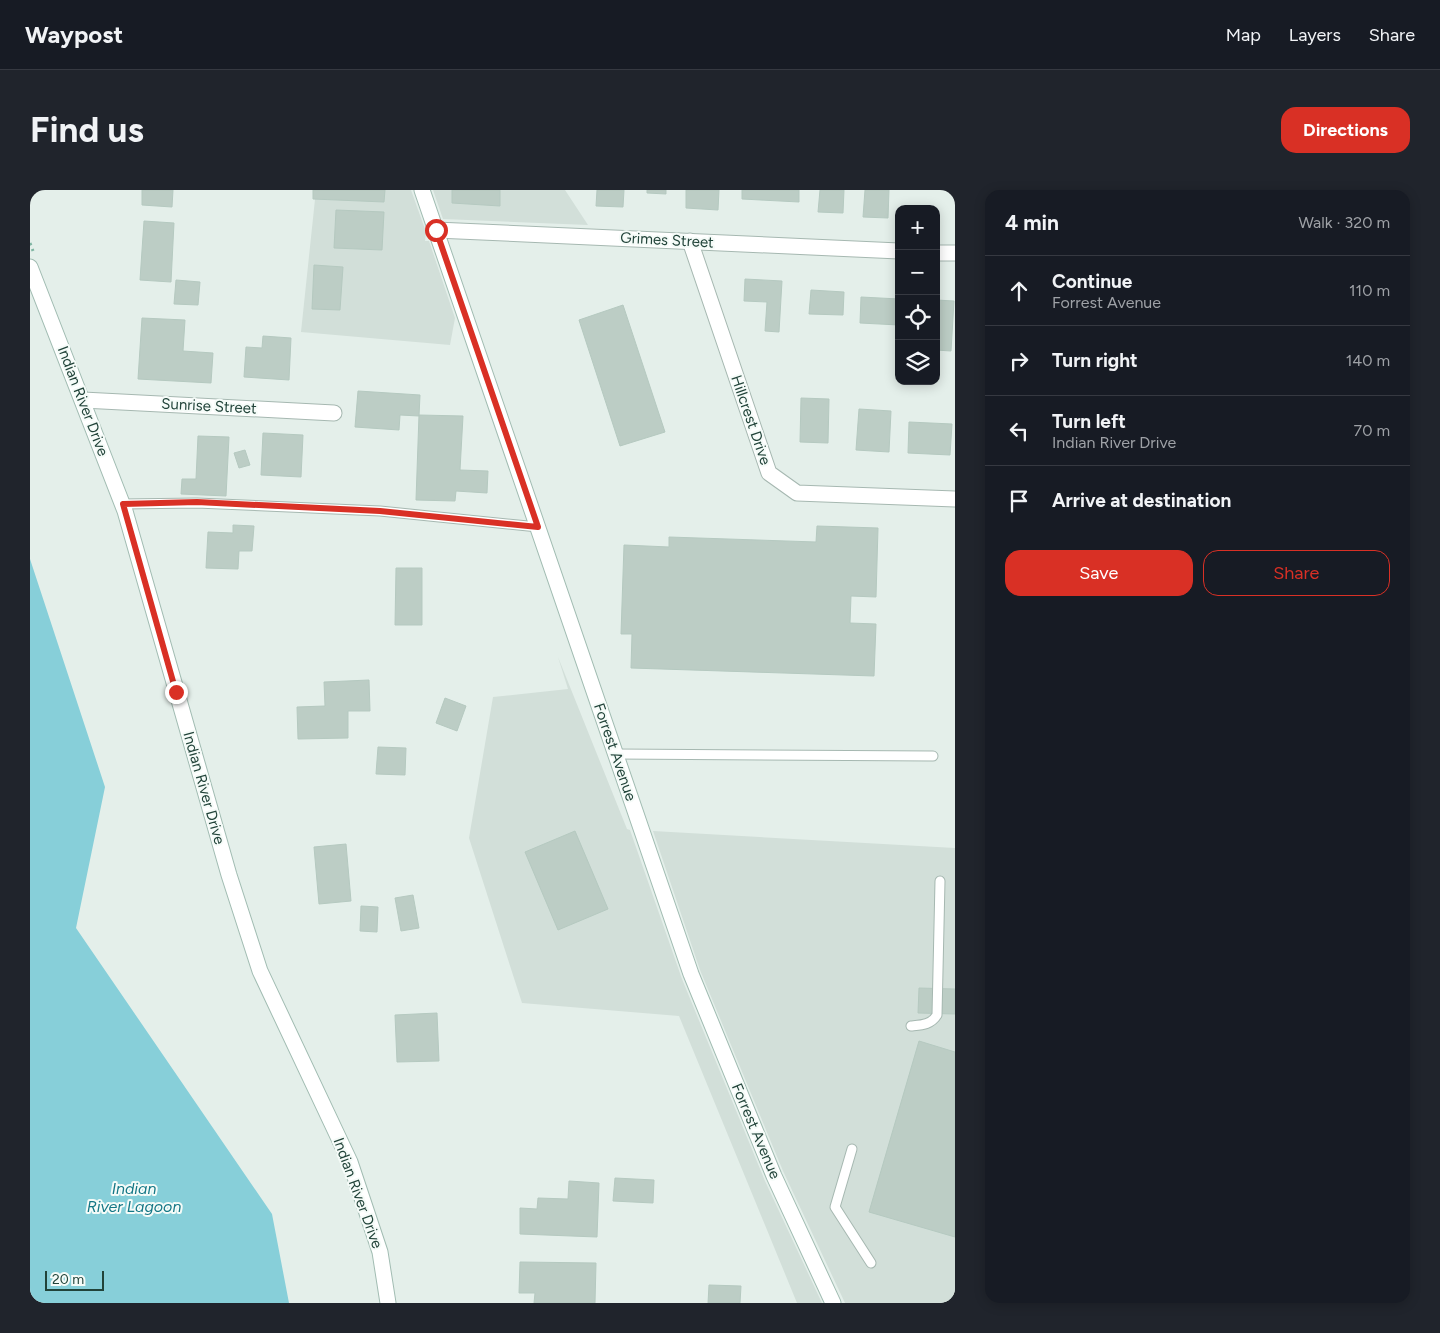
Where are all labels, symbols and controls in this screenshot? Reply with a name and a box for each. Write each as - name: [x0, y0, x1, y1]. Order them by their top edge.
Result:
- text: Waypost: [25, 20, 123, 49]
- text: Map: [1226, 24, 1261, 46]
- text: Layers: [1289, 24, 1341, 46]
- text: Share: [1369, 24, 1415, 46]
- button: Directions: [1281, 107, 1410, 153]
- text: Find us: [30, 109, 144, 151]
- map controls: [895, 205, 940, 385]
- button: +: [895, 205, 940, 250]
- text: 4 min: [1005, 210, 1059, 235]
- text: Walk · 320 m: [1298, 213, 1390, 232]
- route start: [425, 219, 448, 242]
- street label: Grimes Street: [620, 229, 715, 251]
- button: −: [895, 250, 940, 295]
- text: Continue: [1052, 270, 1132, 293]
- icon: ahead: [1005, 277, 1033, 305]
- text: 110 m: [1349, 281, 1390, 300]
- text: Forrest Avenue: [1052, 293, 1161, 312]
- button: locate: [895, 295, 940, 340]
- button: layers: [895, 340, 940, 385]
- street label: Indian River Drive: [54, 343, 112, 459]
- icon: right: [1005, 347, 1033, 375]
- text: Turn right: [1052, 349, 1138, 372]
- text: 140 m: [1346, 351, 1390, 370]
- street label: Hillcrest Drive: [727, 373, 775, 467]
- street label: Sunrise Street: [161, 395, 257, 418]
- text: Turn left: [1052, 410, 1126, 433]
- icon: left: [1005, 417, 1033, 445]
- text: 70 m: [1354, 421, 1390, 440]
- text: Indian River Drive: [1052, 433, 1176, 452]
- icon: arrive: [1005, 487, 1033, 515]
- text: Arrive at destination: [1052, 489, 1231, 512]
- button: Save: [1005, 550, 1193, 596]
- button: Share: [1203, 550, 1390, 596]
- route end: [165, 681, 188, 704]
- street label: Forrest Avenue: [590, 701, 640, 803]
- street label: Indian River Drive: [179, 729, 229, 847]
- street label: Forrest Avenue: [728, 1080, 784, 1182]
- street label: Indian River Drive: [330, 1135, 386, 1251]
- water label: Indian River Lagoon: [87, 1179, 181, 1216]
- scale bar: [45, 1268, 104, 1291]
- text: 20 m: [52, 1271, 84, 1288]

